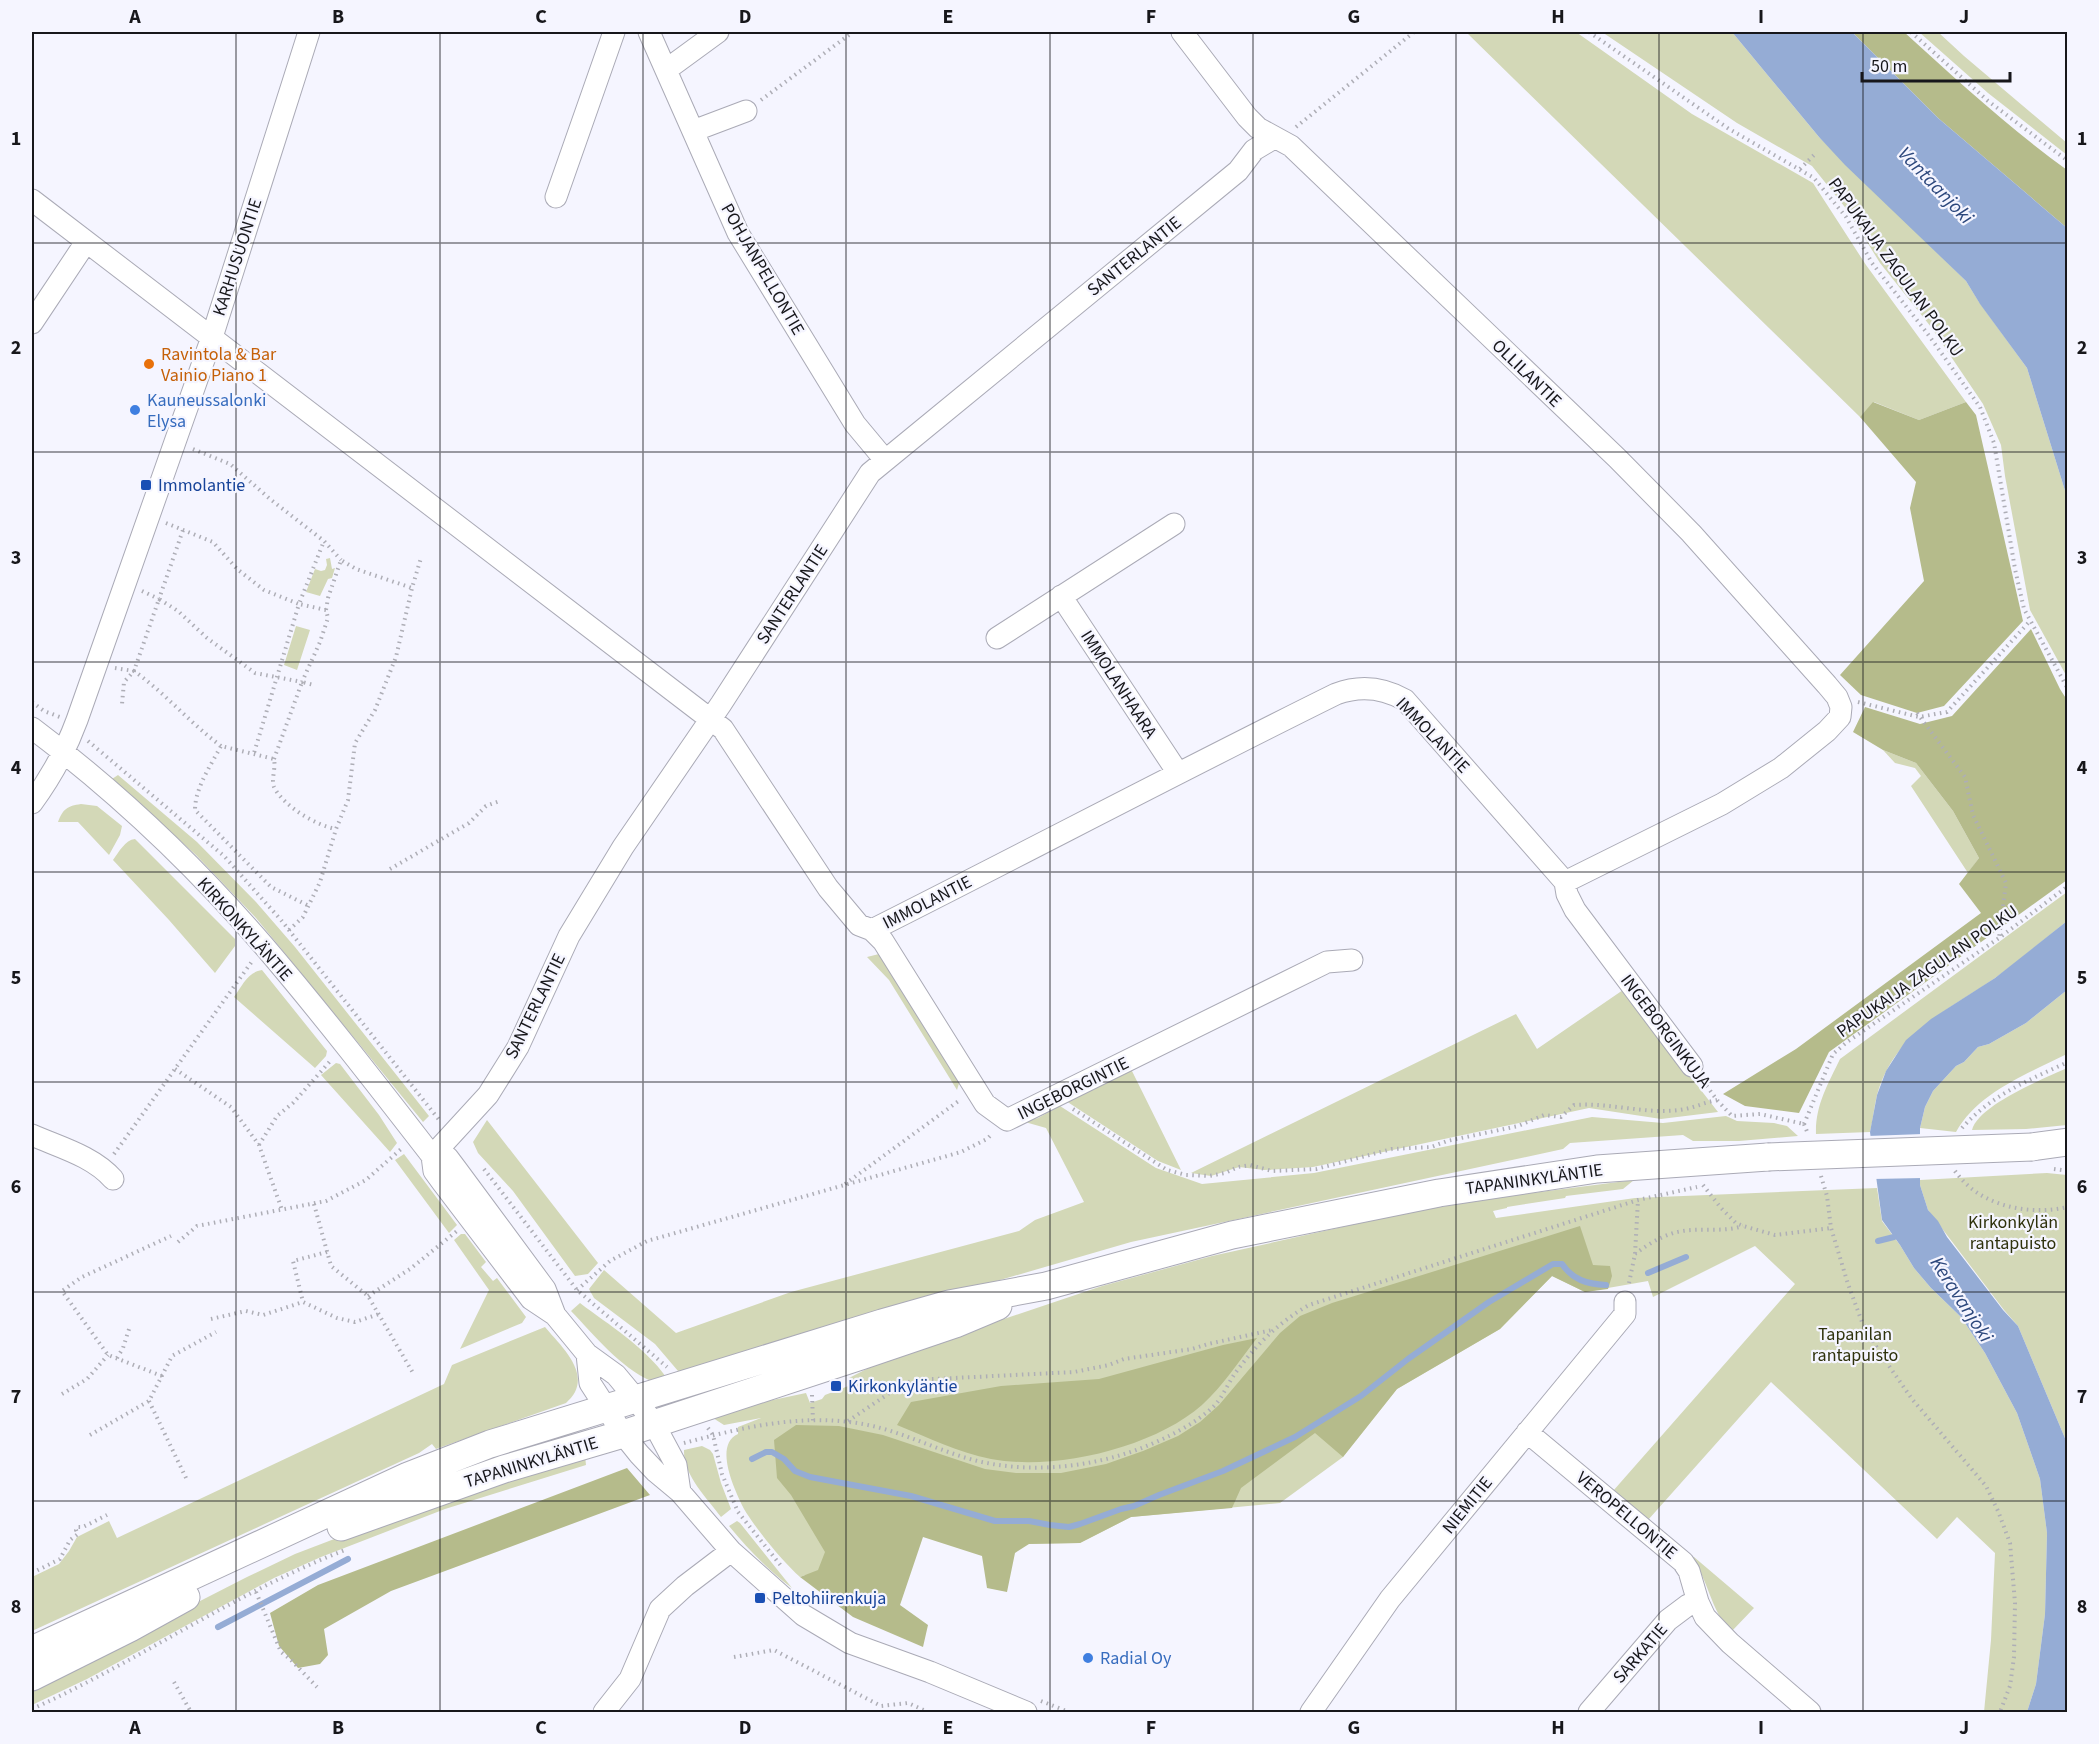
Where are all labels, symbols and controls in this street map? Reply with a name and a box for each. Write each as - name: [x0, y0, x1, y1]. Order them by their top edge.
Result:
- text: A: [128, 3, 141, 31]
- text: B: [332, 3, 344, 31]
- text: C: [535, 3, 547, 31]
- text: D: [739, 3, 751, 31]
- text: E: [943, 3, 953, 31]
- text: F: [1146, 3, 1156, 31]
- text: G: [1348, 3, 1360, 31]
- text: H: [1551, 3, 1565, 31]
- text: I: [1758, 3, 1764, 31]
- text: J: [1959, 3, 1969, 31]
- scale bar: [1862, 45, 2010, 83]
- text: 50 m: [1871, 54, 1907, 79]
- text: 1: [11, 125, 21, 153]
- text: 1: [2077, 125, 2087, 153]
- water label: Vantaanjoki: [1891, 141, 1980, 231]
- street label: PAPUKAIJA ZAGULAN POLKU: [1822, 173, 1969, 362]
- street label: KARHUSUONTIE: [207, 195, 268, 319]
- street label: POHJANPELLONTIE: [715, 199, 810, 340]
- street label: SANTERLANTIE: [1082, 211, 1187, 302]
- text: 2: [11, 334, 21, 362]
- street label: OLLILANTIE: [1486, 334, 1567, 413]
- text: 2: [2077, 334, 2087, 362]
- place label: Ravintola & Bar Vainio Piano 1: [161, 342, 277, 388]
- marker: Ravintola & Bar Vainio Piano 1: [142, 357, 156, 371]
- place label: Kauneussalonki Elysa: [147, 388, 267, 434]
- marker: Kauneussalonki Elysa: [128, 403, 142, 417]
- place label: Immolantie: [158, 473, 245, 498]
- marker: Immolantie: [139, 478, 153, 492]
- street label: SANTERLANTIE: [751, 539, 834, 649]
- text: 3: [11, 544, 21, 572]
- text: 3: [2077, 544, 2087, 572]
- street label: IMMOLANHAARA: [1074, 625, 1163, 743]
- street label: IMMOLANTIE: [1390, 692, 1475, 779]
- text: 4: [11, 754, 22, 782]
- text: 4: [2077, 754, 2088, 782]
- street label: IMMOLANTIE: [878, 869, 976, 936]
- street label: KIRKONKYLÄNTIE: [191, 872, 298, 987]
- street label: PAPUKAIJA ZAGULAN POLKU: [1832, 899, 2023, 1044]
- street label: SANTERLANTIE: [499, 949, 572, 1063]
- text: 5: [11, 964, 21, 992]
- text: 5: [2077, 964, 2087, 992]
- street label: INGEBORGINKUJA: [1615, 969, 1717, 1094]
- street label: INGEBORGINTIE: [1013, 1051, 1133, 1126]
- street label: TAPANINKYLÄNTIE: [1464, 1157, 1604, 1202]
- text: 6: [11, 1173, 21, 1201]
- text: 6: [2077, 1173, 2087, 1201]
- park label: Kirkonkylän rantapuisto: [1968, 1210, 2058, 1256]
- water label: Keravanjoki: [1923, 1251, 2000, 1348]
- park label: Tapanilan rantapuisto: [1812, 1322, 1898, 1368]
- place label: Kirkonkyläntie: [848, 1374, 958, 1399]
- marker: Kirkonkyläntie: [829, 1379, 843, 1393]
- text: 7: [11, 1383, 21, 1411]
- text: 7: [2077, 1383, 2087, 1411]
- street label: TAPANINKYLÄNTIE: [461, 1430, 601, 1495]
- street label: VEROPELLONTIE: [1571, 1466, 1683, 1565]
- street label: NIEMITIE: [1436, 1471, 1498, 1539]
- place label: Peltohiirenkuja: [772, 1586, 886, 1611]
- marker: Peltohiirenkuja: [753, 1591, 767, 1605]
- text: 8: [11, 1593, 21, 1621]
- text: 8: [2077, 1593, 2087, 1621]
- street label: SARKATIE: [1607, 1618, 1674, 1689]
- place label: Radial Oy: [1100, 1646, 1172, 1671]
- marker: Radial Oy: [1081, 1651, 1095, 1665]
- text: A: [128, 1714, 141, 1742]
- text: B: [332, 1714, 344, 1742]
- text: C: [535, 1714, 547, 1742]
- text: D: [739, 1714, 751, 1742]
- text: E: [943, 1714, 953, 1742]
- text: F: [1146, 1714, 1156, 1742]
- text: G: [1348, 1714, 1360, 1742]
- text: H: [1551, 1714, 1565, 1742]
- text: I: [1758, 1714, 1764, 1742]
- text: J: [1959, 1714, 1969, 1742]

